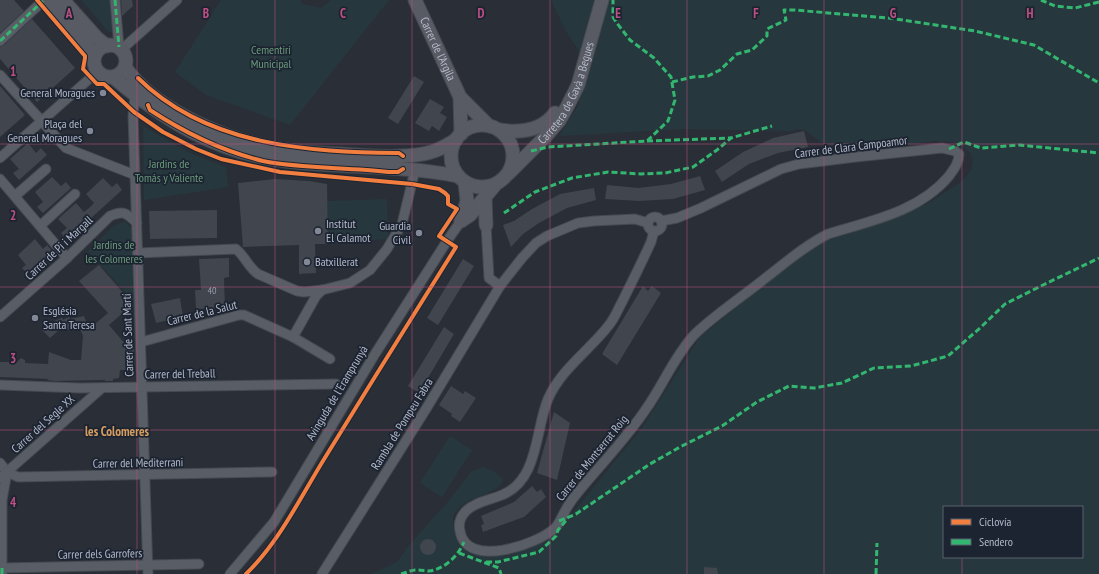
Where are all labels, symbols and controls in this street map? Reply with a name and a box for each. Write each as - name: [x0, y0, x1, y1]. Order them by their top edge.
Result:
- text: A: [65, 5, 73, 22]
- text: B: [203, 5, 209, 22]
- text: C: [340, 5, 346, 22]
- text: D: [478, 5, 485, 22]
- text: E: [615, 5, 621, 22]
- text: F: [753, 5, 759, 22]
- text: G: [890, 5, 897, 22]
- text: H: [1027, 5, 1034, 22]
- street label: Carrer de l'Argila: [417, 15, 459, 83]
- street label: Carretera de Gavà a Begues: [534, 40, 597, 147]
- park label: Cementiri Municipal: [251, 42, 291, 71]
- text: 1: [10, 63, 16, 80]
- place label: General Moragues: [20, 85, 95, 100]
- marker: General Moragues: [98, 88, 108, 98]
- place label: Plaça del General Moragues: [7, 116, 82, 145]
- marker: Plaça del General Moragues: [85, 126, 95, 136]
- street label: Carrer de Clara Campoamor: [794, 132, 909, 161]
- park label: Jardins de Tomás y Valiente: [135, 156, 203, 185]
- text: 2: [10, 207, 16, 224]
- street label: Carrer de Pi i Margall: [22, 212, 96, 283]
- place label: Institut El Calamot: [326, 216, 371, 245]
- place label: Guardia Civil: [379, 218, 411, 247]
- marker: Institut El Calamot: [313, 226, 323, 236]
- marker: Guardia Civil: [414, 228, 424, 238]
- park label: Jardins de les Colomeres: [85, 237, 143, 266]
- place label: Batxillerat: [315, 254, 359, 269]
- marker: Batxillerat: [302, 257, 312, 267]
- house number: 40: [208, 284, 217, 297]
- street label: Carrer de Sant Martí: [119, 293, 136, 377]
- street label: Carrer de la Salut: [165, 296, 239, 328]
- place label: Església Santa Teresa: [43, 303, 95, 332]
- marker: Església Santa Teresa: [30, 313, 40, 323]
- street label: Avinguda de l'Eramprunyà: [302, 343, 371, 443]
- text: 3: [10, 350, 16, 367]
- street label: Carrer del Treball: [144, 365, 216, 382]
- street label: Rambla de Pompeu Fabra: [367, 375, 436, 472]
- street label: Carrer del Segle XX: [8, 391, 77, 456]
- street label: Carrer de Montserrat Roig: [552, 412, 631, 504]
- district label: les Colomeres: [85, 423, 150, 440]
- street label: Carrer del Mediterrani: [92, 454, 184, 471]
- text: 4: [10, 494, 17, 511]
- legend: [943, 506, 1083, 558]
- text: Ciclovía: [979, 514, 1011, 529]
- text: Sendero: [979, 534, 1013, 549]
- street label: Carrer dels Garrofers: [58, 545, 142, 562]

